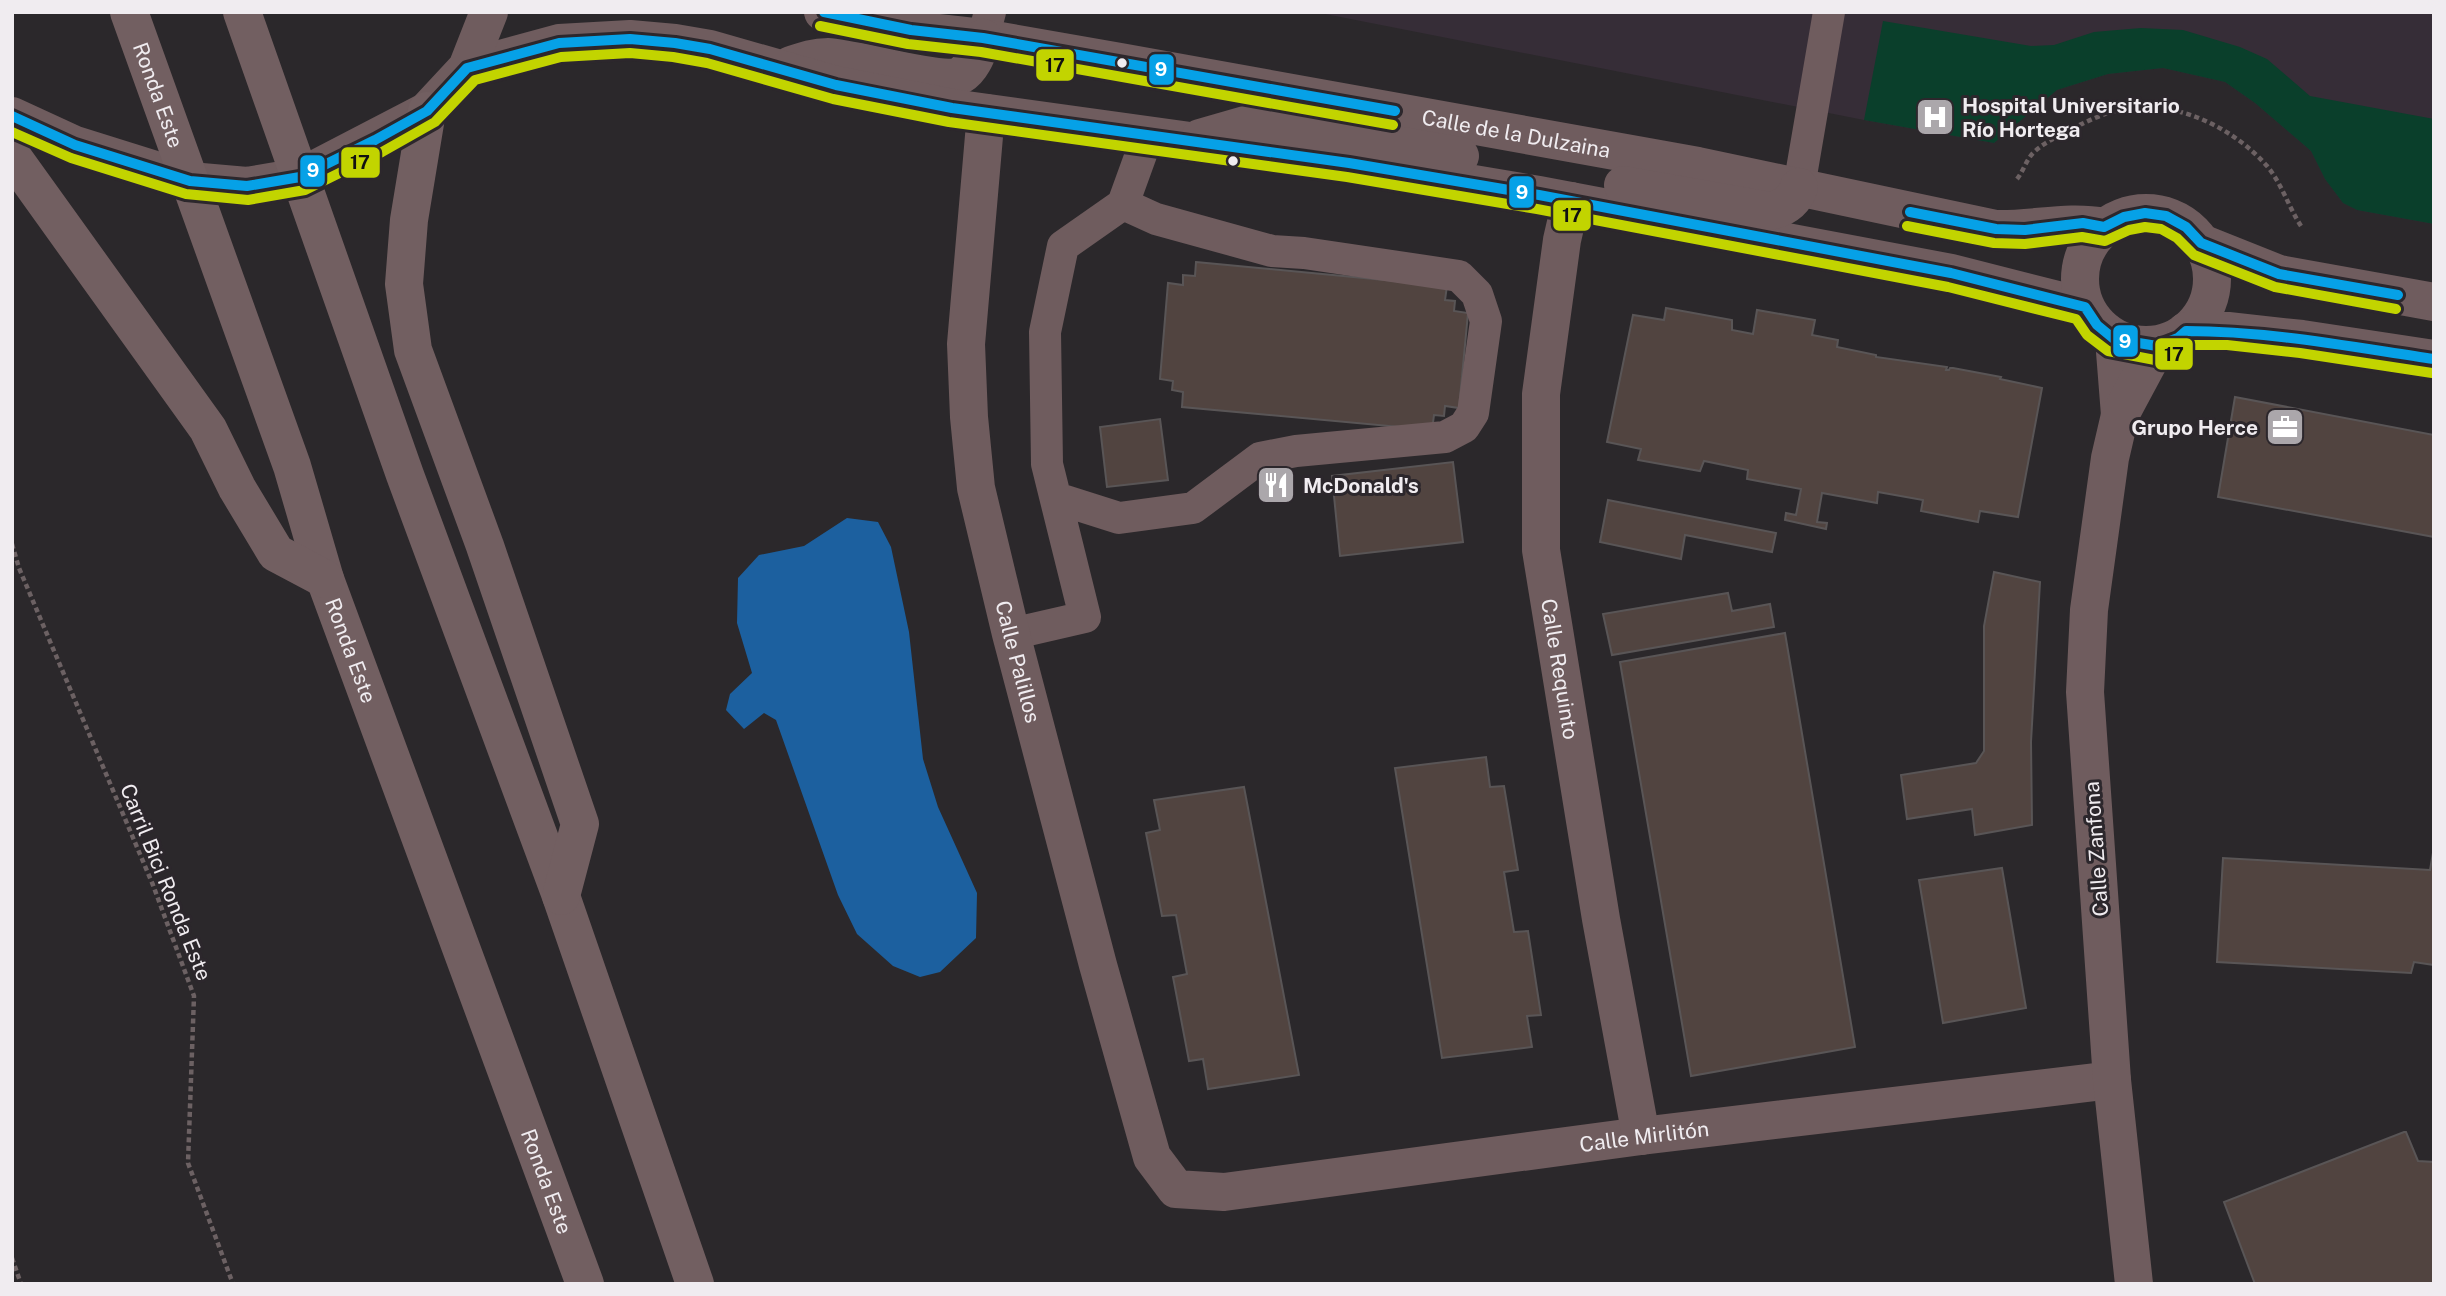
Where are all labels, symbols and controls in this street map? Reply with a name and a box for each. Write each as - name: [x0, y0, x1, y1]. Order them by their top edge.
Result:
- street label: Ronda Este: [128, 39, 189, 151]
- line badge: 17: [1035, 48, 1075, 82]
- line badge: 9: [1148, 53, 1175, 86]
- text: 17: [1045, 54, 1065, 76]
- unlabelled marker: [1115, 56, 1129, 70]
- text: 9: [1155, 58, 1167, 80]
- place label: Hospital Universitario Río Hortega: [1962, 93, 2180, 142]
- hospital icon: Hospital Universitario Río Hortega: [1914, 96, 1956, 138]
- street label: Calle de la Dulzaina: [1420, 104, 1613, 163]
- line badge: 17: [340, 146, 381, 179]
- text: 17: [350, 151, 370, 173]
- line badge: 9: [299, 154, 326, 188]
- unlabelled marker: [1226, 154, 1240, 168]
- text: 9: [307, 159, 319, 181]
- line badge: 9: [1508, 175, 1535, 209]
- text: 9: [1516, 181, 1528, 203]
- line badge: 17: [1552, 199, 1592, 232]
- text: 17: [1562, 204, 1582, 226]
- line badge: 9: [2112, 324, 2139, 358]
- text: 9: [2119, 330, 2131, 352]
- line badge: 17: [2154, 337, 2194, 371]
- text: 17: [2164, 343, 2184, 365]
- office icon: Grupo Herce: [2264, 406, 2306, 448]
- place label: Grupo Herce: [2131, 415, 2258, 440]
- restaurant icon: McDonald's: [1255, 464, 1297, 506]
- place label: McDonald's: [1303, 473, 1419, 498]
- street label: Ronda Este: [320, 594, 382, 706]
- street label: Calle Requinto: [1537, 597, 1584, 741]
- street label: Calle Palillos: [991, 598, 1046, 726]
- street label: Carril Bici Ronda Este: [115, 780, 217, 984]
- street label: Calle Zanfona: [2079, 781, 2113, 917]
- street label: Calle Mirlitón: [1578, 1116, 1710, 1157]
- street label: Ronda Este: [516, 1125, 578, 1237]

